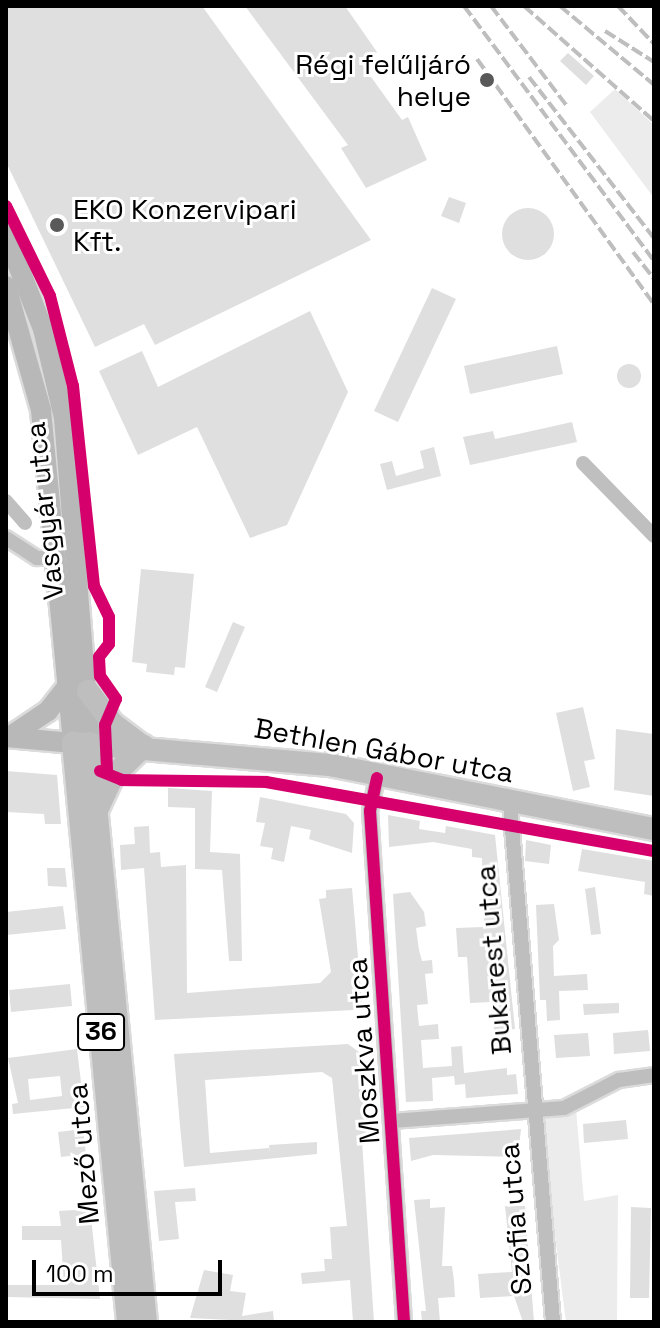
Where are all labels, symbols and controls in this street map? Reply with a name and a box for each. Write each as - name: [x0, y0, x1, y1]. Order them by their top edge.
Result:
- place label: Régi felűljáró helye: [295, 47, 471, 113]
- marker: Régi felűljáró helye: [478, 71, 496, 89]
- place label: EKO Konzervipari Kft.: [73, 192, 297, 258]
- marker: EKO Konzervipari Kft.: [48, 216, 66, 234]
- street label: Vasgyár utca: [18, 421, 70, 601]
- street label: Bethlen Gábor utca: [252, 711, 516, 789]
- street label: Bukarest utca: [468, 864, 518, 1056]
- street label: Moszkva utca: [340, 957, 386, 1145]
- road number: 36: [77, 1010, 125, 1054]
- street label: Mező utca: [60, 1082, 106, 1226]
- street label: Szófia utca: [492, 1142, 538, 1296]
- scale bar: [36, 1244, 226, 1294]
- text: 100 m: [46, 1258, 114, 1289]

